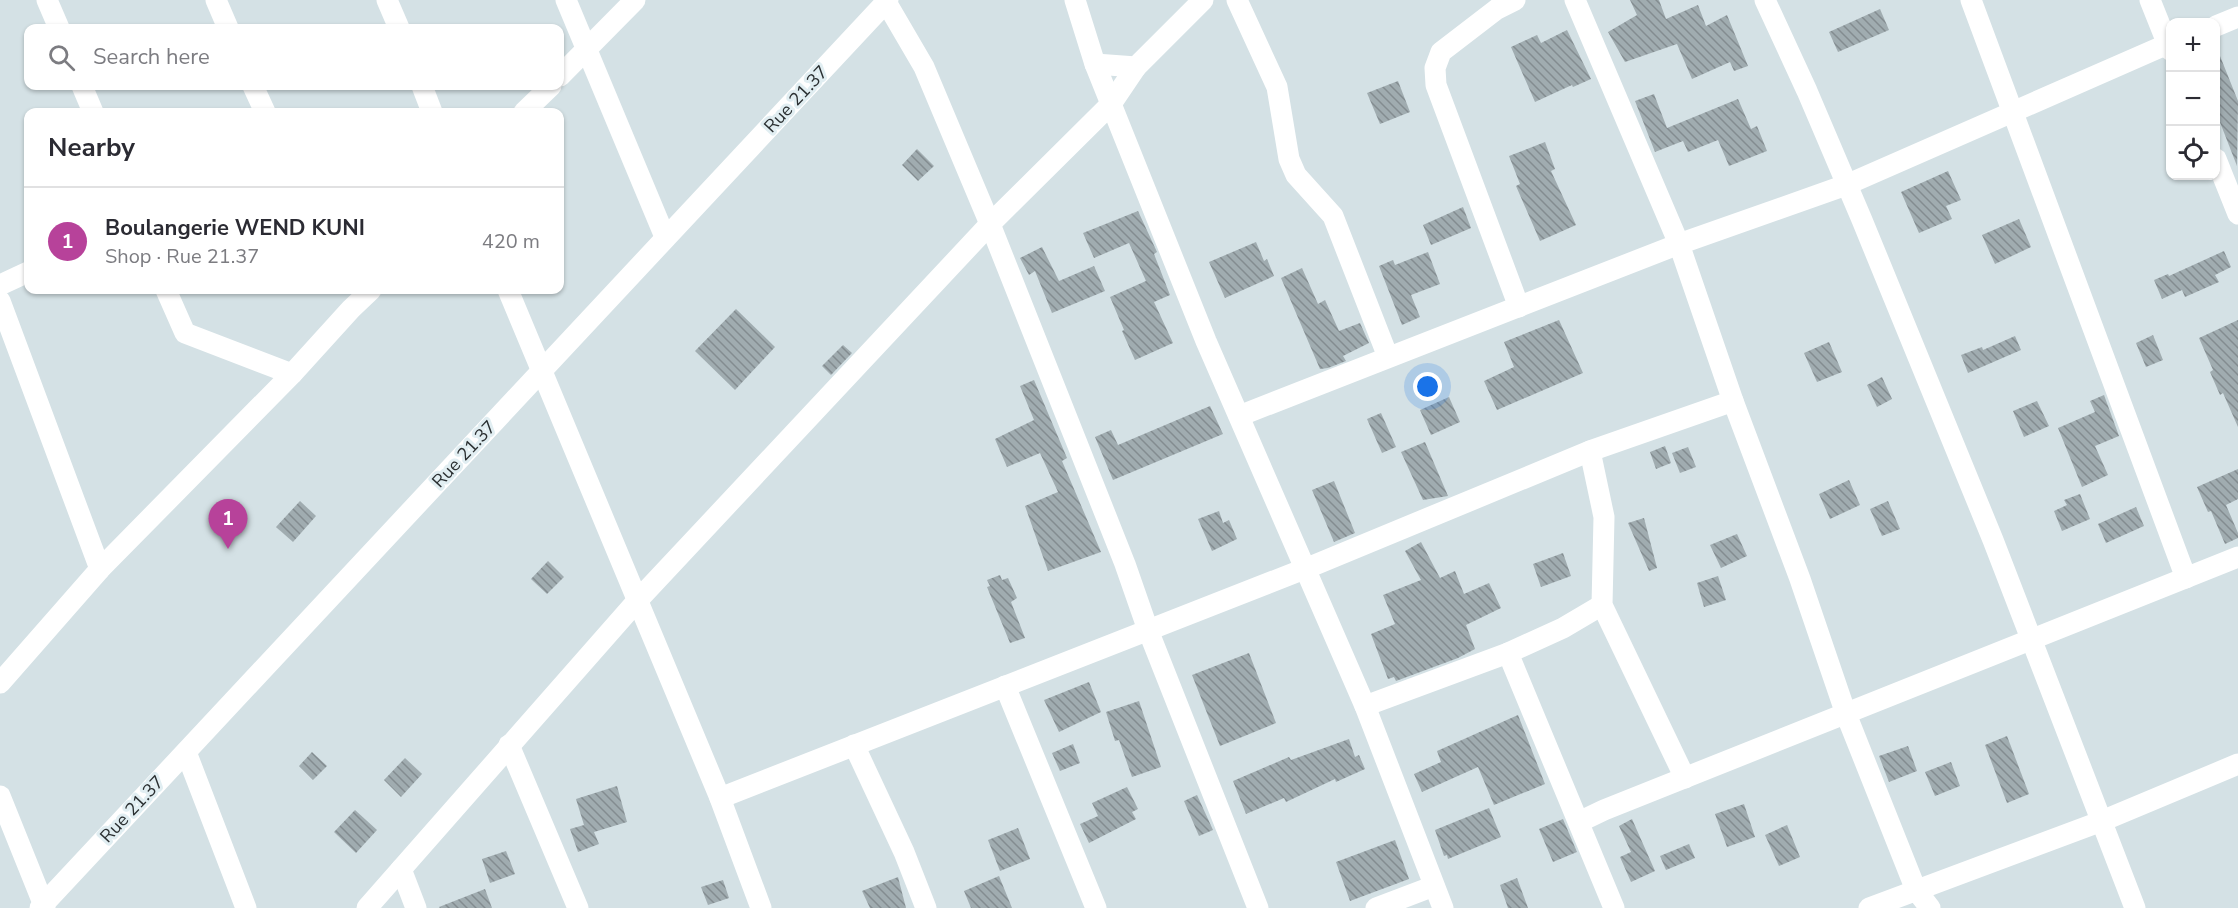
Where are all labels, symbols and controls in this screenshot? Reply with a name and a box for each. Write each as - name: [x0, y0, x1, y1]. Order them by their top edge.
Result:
- map controls: [2166, 18, 2220, 180]
- button: +: [2166, 18, 2220, 72]
- search box: [24, 24, 564, 90]
- icon: search: [45, 41, 78, 74]
- text: Search here: [93, 42, 210, 72]
- street label: Rue 21.37: [759, 60, 833, 138]
- button: −: [2166, 72, 2220, 126]
- button: locate: [2166, 126, 2220, 180]
- text: Nearby: [48, 130, 135, 165]
- text: Boulangerie WEND KUNI: [105, 213, 365, 243]
- text: 1: [62, 228, 74, 255]
- text: 420 m: [482, 228, 540, 255]
- text: Shop · Rue 21.37: [105, 243, 259, 270]
- your location: [1413, 372, 1442, 401]
- street label: Rue 21.37: [427, 415, 501, 493]
- pin: 1: [208, 500, 248, 549]
- street label: Rue 21.37: [95, 770, 169, 848]

